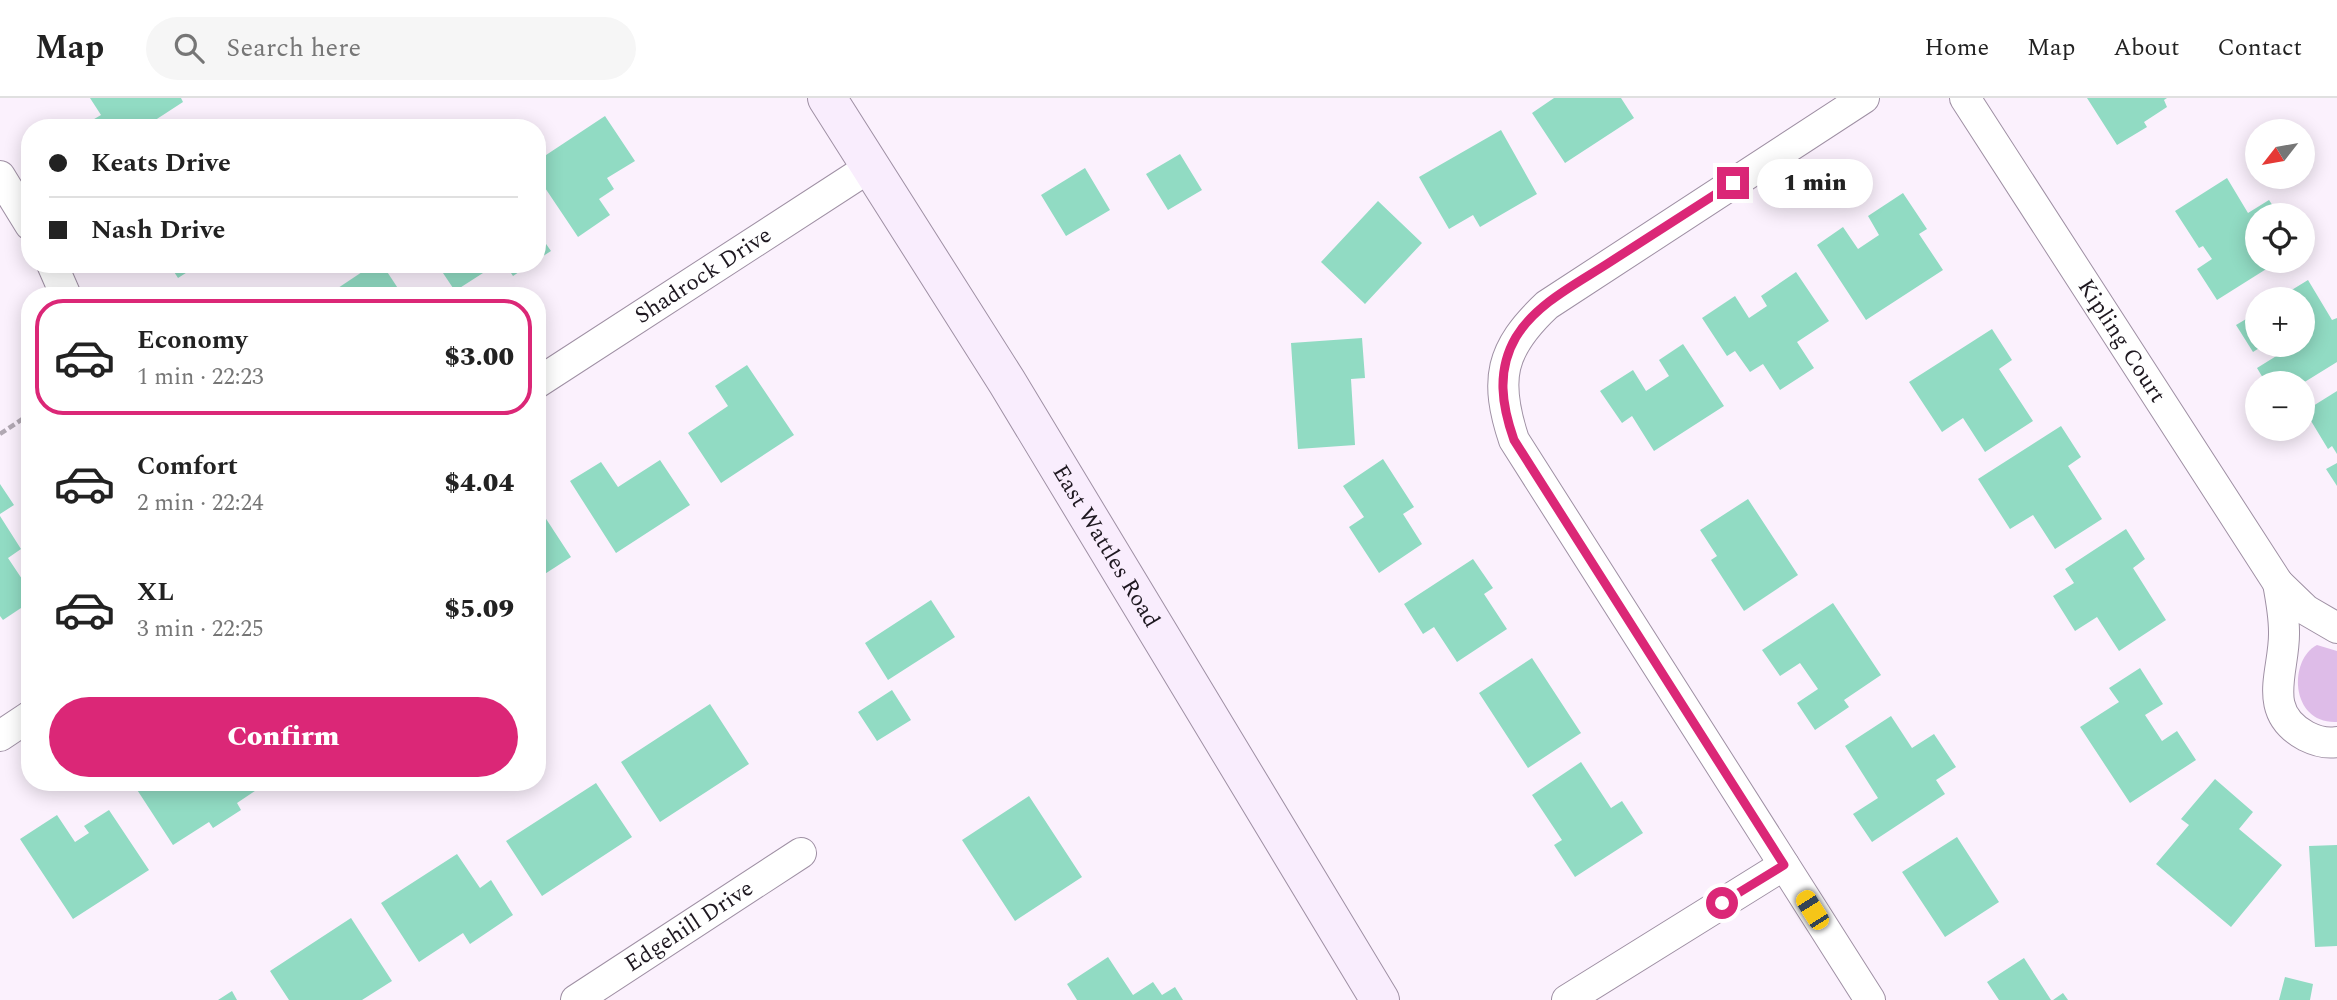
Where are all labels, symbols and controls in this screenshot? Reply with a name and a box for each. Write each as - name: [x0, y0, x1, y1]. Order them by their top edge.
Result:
- search box: [146, 17, 636, 80]
- text: Map: [35, 23, 104, 73]
- text: Search here: [226, 28, 361, 68]
- icon: search: [170, 29, 208, 67]
- text: Home: [1924, 30, 1989, 66]
- text: Map: [2027, 30, 2075, 66]
- text: About: [2113, 30, 2179, 66]
- text: Contact: [2217, 30, 2302, 66]
- north arrow: [2245, 119, 2315, 189]
- map controls: [2245, 119, 2315, 441]
- text: Keats Drive: [91, 143, 231, 183]
- callout: 1 min: [1758, 158, 1873, 208]
- text: 1 min: [1783, 166, 1847, 201]
- route end: [1717, 167, 1749, 199]
- button: locate: [2245, 203, 2315, 273]
- text: Nash Drive: [91, 210, 225, 250]
- street label: Shadrock Drive: [628, 218, 779, 333]
- street label: Kipling Court: [2069, 272, 2175, 410]
- button: +: [2245, 287, 2315, 357]
- text: Economy: [137, 320, 247, 360]
- icon: car: [53, 326, 116, 389]
- text: $3.00: [444, 337, 514, 377]
- text: 1 min · 22:23: [137, 360, 264, 395]
- button: −: [2245, 371, 2315, 441]
- text: Comfort: [137, 446, 238, 486]
- icon: car: [53, 452, 116, 515]
- street label: East Wattles Road: [1043, 458, 1169, 635]
- text: $4.04: [444, 463, 514, 503]
- text: 2 min · 22:24: [137, 486, 264, 521]
- text: XL: [137, 572, 174, 612]
- icon: car: [53, 578, 116, 641]
- text: $5.09: [444, 589, 514, 629]
- text: 3 min · 22:25: [137, 612, 264, 647]
- button: Confirm: [49, 697, 518, 777]
- street label: Edgehill Drive: [618, 871, 760, 981]
- route start: [1706, 887, 1738, 919]
- car: [1792, 887, 1833, 933]

